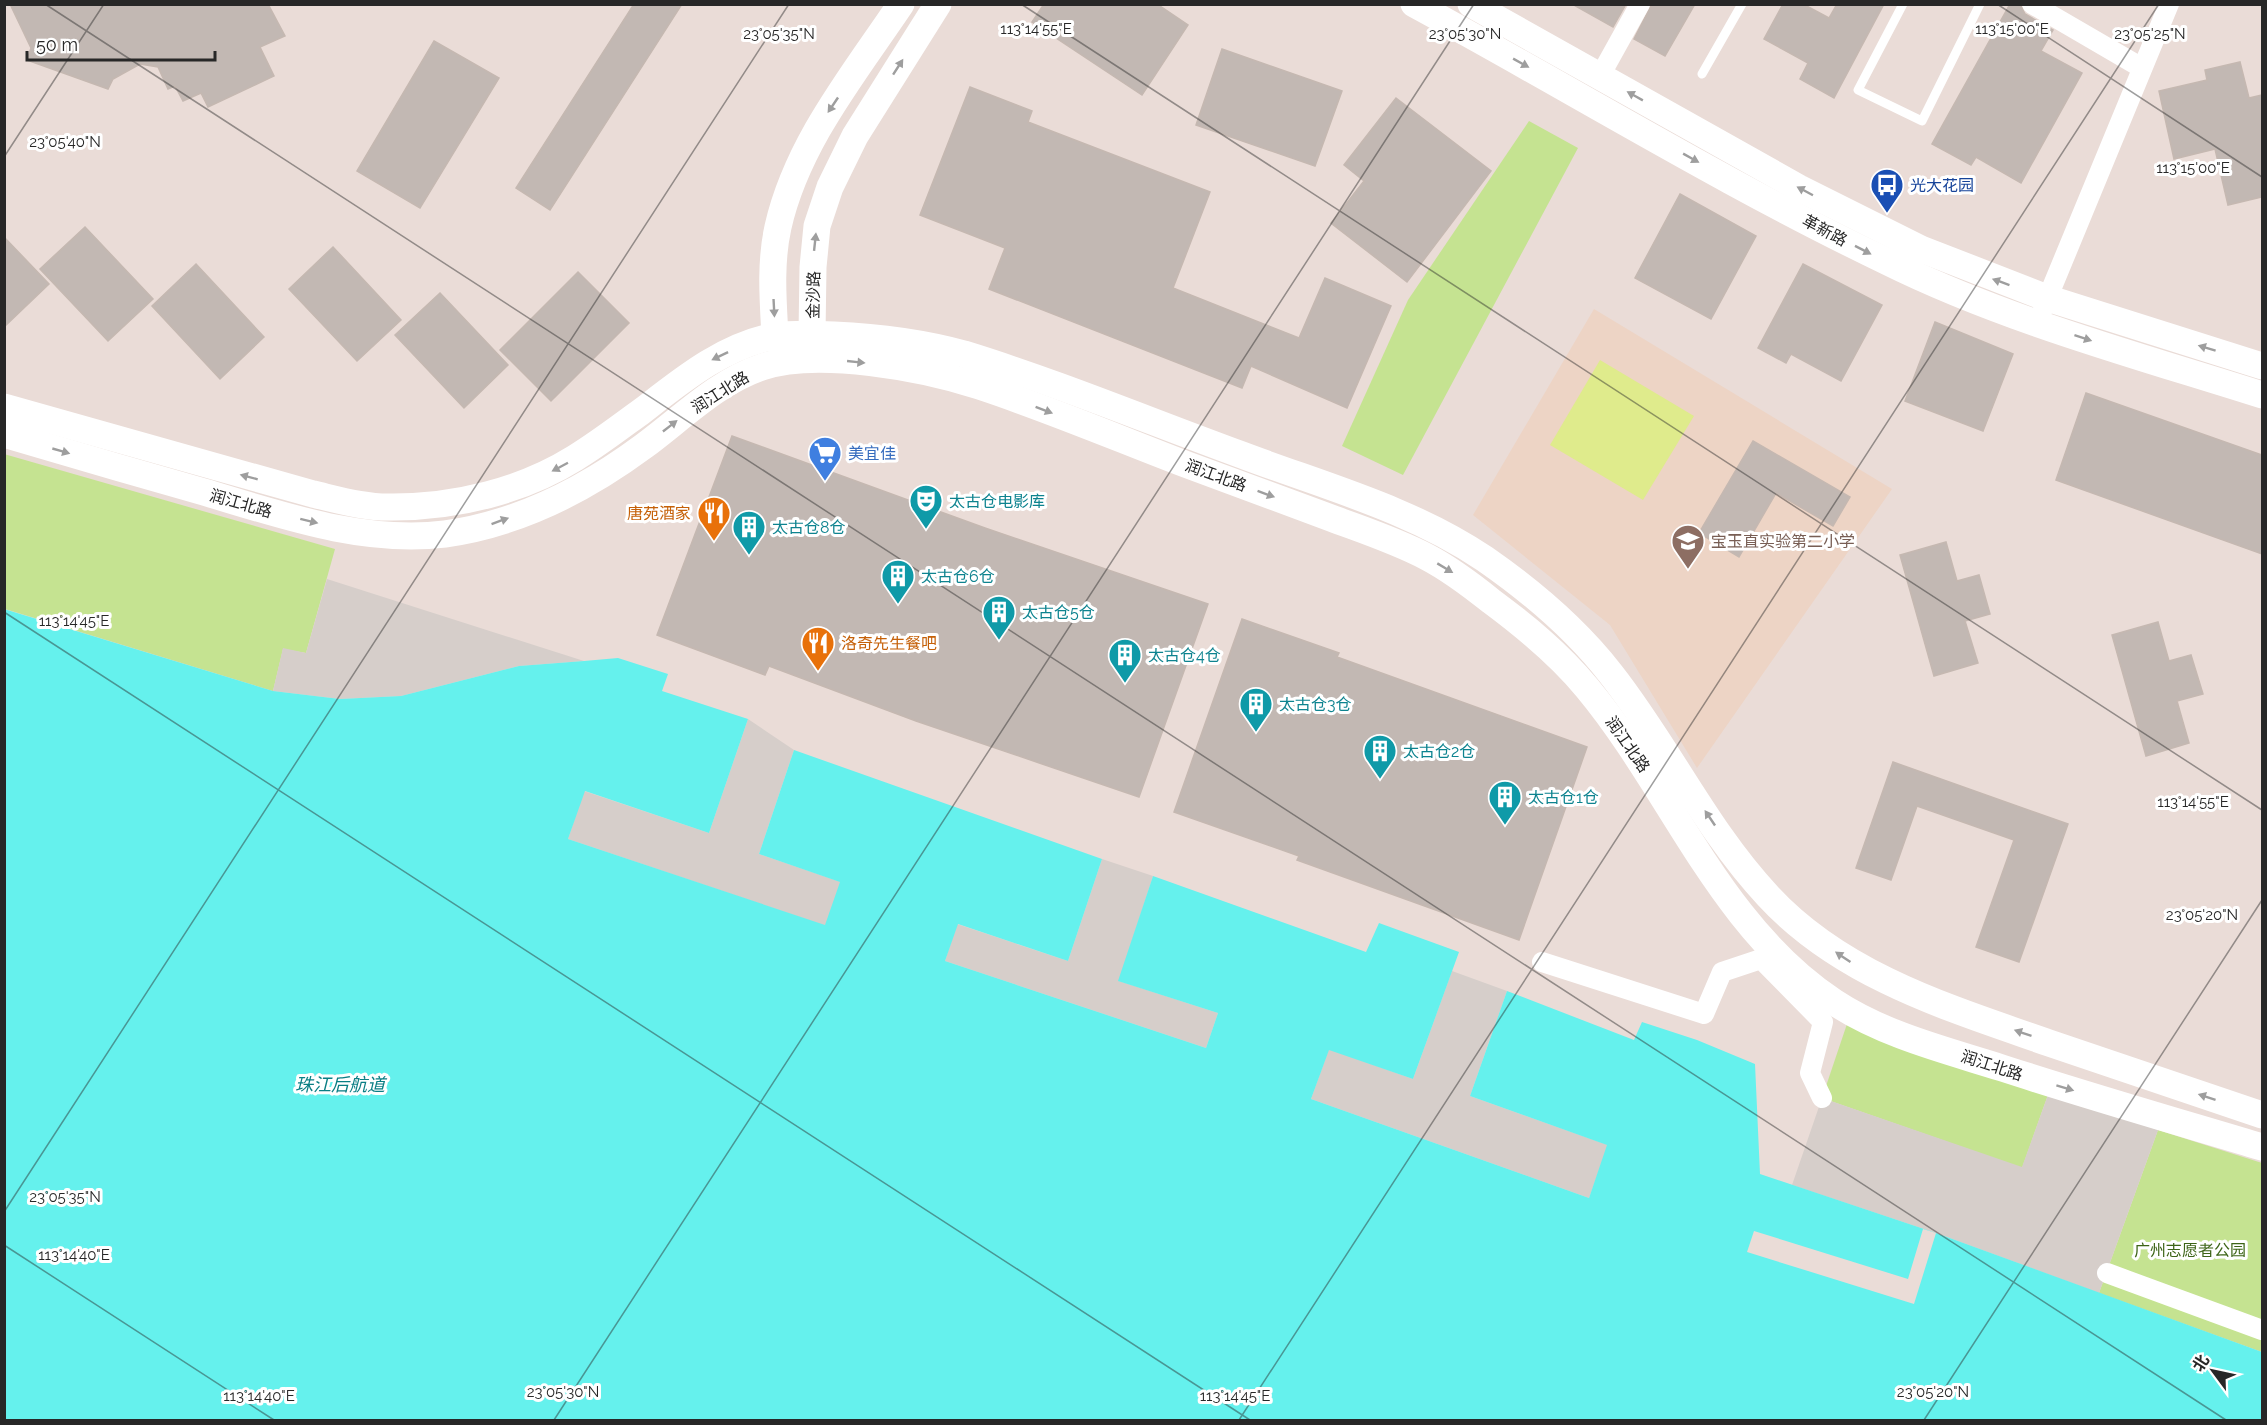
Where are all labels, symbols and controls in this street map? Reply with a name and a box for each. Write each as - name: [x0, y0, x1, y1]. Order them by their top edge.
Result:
- text: 113°14'55"E: [1000, 20, 1072, 38]
- text: 113°15'00"E: [1975, 20, 2049, 38]
- scale bar: [27, 24, 214, 62]
- text: 23°05'35"N: [743, 25, 815, 43]
- text: 23°05'30"N: [1429, 25, 1501, 43]
- text: 23°05'25"N: [2114, 25, 2186, 43]
- text: 50 m: [36, 34, 78, 55]
- one-way arrow: [1512, 58, 1529, 68]
- one-way arrow: [892, 60, 904, 76]
- one-way arrow: [1627, 91, 1644, 101]
- one-way arrow: [828, 97, 839, 113]
- text: 23°05'40"N: [29, 133, 101, 151]
- one-way arrow: [1683, 152, 1699, 163]
- text: 113°15'00"E: [2156, 159, 2230, 177]
- bus stop icon: 光大花园: [1869, 167, 1905, 214]
- place label: 光大花园: [1910, 176, 1974, 195]
- one-way arrow: [1797, 186, 1814, 196]
- street label: 革新路: [1799, 211, 1850, 250]
- one-way arrow: [811, 232, 820, 251]
- one-way arrow: [1855, 245, 1872, 255]
- street label: 金沙路: [804, 271, 823, 319]
- one-way arrow: [1992, 276, 2010, 286]
- one-way arrow: [769, 298, 778, 317]
- one-way arrow: [2074, 333, 2092, 343]
- one-way arrow: [2198, 343, 2216, 353]
- one-way arrow: [712, 352, 729, 361]
- one-way arrow: [846, 357, 865, 367]
- street label: 润江北路: [688, 367, 752, 417]
- one-way arrow: [1035, 406, 1053, 415]
- one-way arrow: [662, 421, 677, 433]
- supermarket icon: 美宜佳: [807, 435, 843, 482]
- place label: 美宜佳: [848, 444, 896, 463]
- one-way arrow: [52, 447, 70, 456]
- street label: 润江北路: [1183, 456, 1249, 495]
- one-way arrow: [551, 462, 568, 472]
- one-way arrow: [240, 472, 258, 481]
- theatre icon: 太古仓电影库: [908, 483, 944, 530]
- street label: 润江北路: [207, 486, 274, 521]
- one-way arrow: [1257, 489, 1275, 499]
- place label: 太古仓电影库: [949, 492, 1045, 511]
- restaurant icon: 唐苑酒家: [696, 495, 732, 542]
- place label: 唐苑酒家: [627, 504, 691, 523]
- building icon: 太古仓8仓: [731, 509, 767, 556]
- one-way arrow: [492, 515, 510, 525]
- one-way arrow: [300, 517, 318, 527]
- place label: 太古仓8仓: [772, 518, 846, 537]
- school or university icon: 宝玉直实验第二小学: [1670, 523, 1706, 570]
- place label: 宝玉直实验第二小学: [1711, 532, 1855, 551]
- building icon: 太古仓6仓: [880, 558, 916, 605]
- one-way arrow: [1437, 563, 1453, 574]
- place label: 太古仓6仓: [921, 567, 995, 586]
- building icon: 太古仓5仓: [981, 594, 1017, 641]
- place label: 太古仓5仓: [1022, 603, 1095, 622]
- text: 113°14'45"E: [39, 612, 109, 630]
- restaurant icon: 洛奇先生餐吧: [800, 625, 836, 672]
- place label: 洛奇先生餐吧: [841, 634, 937, 653]
- building icon: 太古仓4仓: [1107, 637, 1143, 684]
- place label: 太古仓4仓: [1148, 646, 1221, 665]
- building icon: 太古仓3仓: [1238, 686, 1274, 733]
- place label: 太古仓3仓: [1279, 695, 1352, 714]
- street label: 润江北路: [1601, 713, 1654, 776]
- building icon: 太古仓2仓: [1362, 733, 1398, 780]
- place label: 太古仓2仓: [1403, 742, 1475, 761]
- building icon: 太古仓1仓: [1487, 779, 1523, 826]
- place label: 太古仓1仓: [1528, 788, 1599, 807]
- text: 113°14'55"E: [2157, 793, 2229, 811]
- one-way arrow: [1704, 810, 1715, 826]
- text: 23°05'20"N: [2166, 906, 2238, 924]
- one-way arrow: [1835, 952, 1852, 963]
- one-way arrow: [2013, 1028, 2031, 1038]
- street label: 润江北路: [1958, 1047, 2025, 1084]
- water label: 珠江后航道: [295, 1074, 388, 1095]
- one-way arrow: [2056, 1084, 2074, 1093]
- one-way arrow: [2198, 1091, 2216, 1101]
- text: 23°05'35"N: [29, 1188, 101, 1206]
- park label: 广州志愿者公园: [2134, 1241, 2246, 1260]
- text: 113°14'40"E: [38, 1246, 110, 1264]
- north arrow: [2183, 1341, 2243, 1401]
- text: 北: [2189, 1351, 2213, 1375]
- text: 23°05'30"N: [527, 1383, 599, 1401]
- text: 23°05'20"N: [1897, 1383, 1969, 1401]
- text: 113°14'40"E: [223, 1387, 295, 1405]
- text: 113°14'45"E: [1200, 1387, 1270, 1405]

